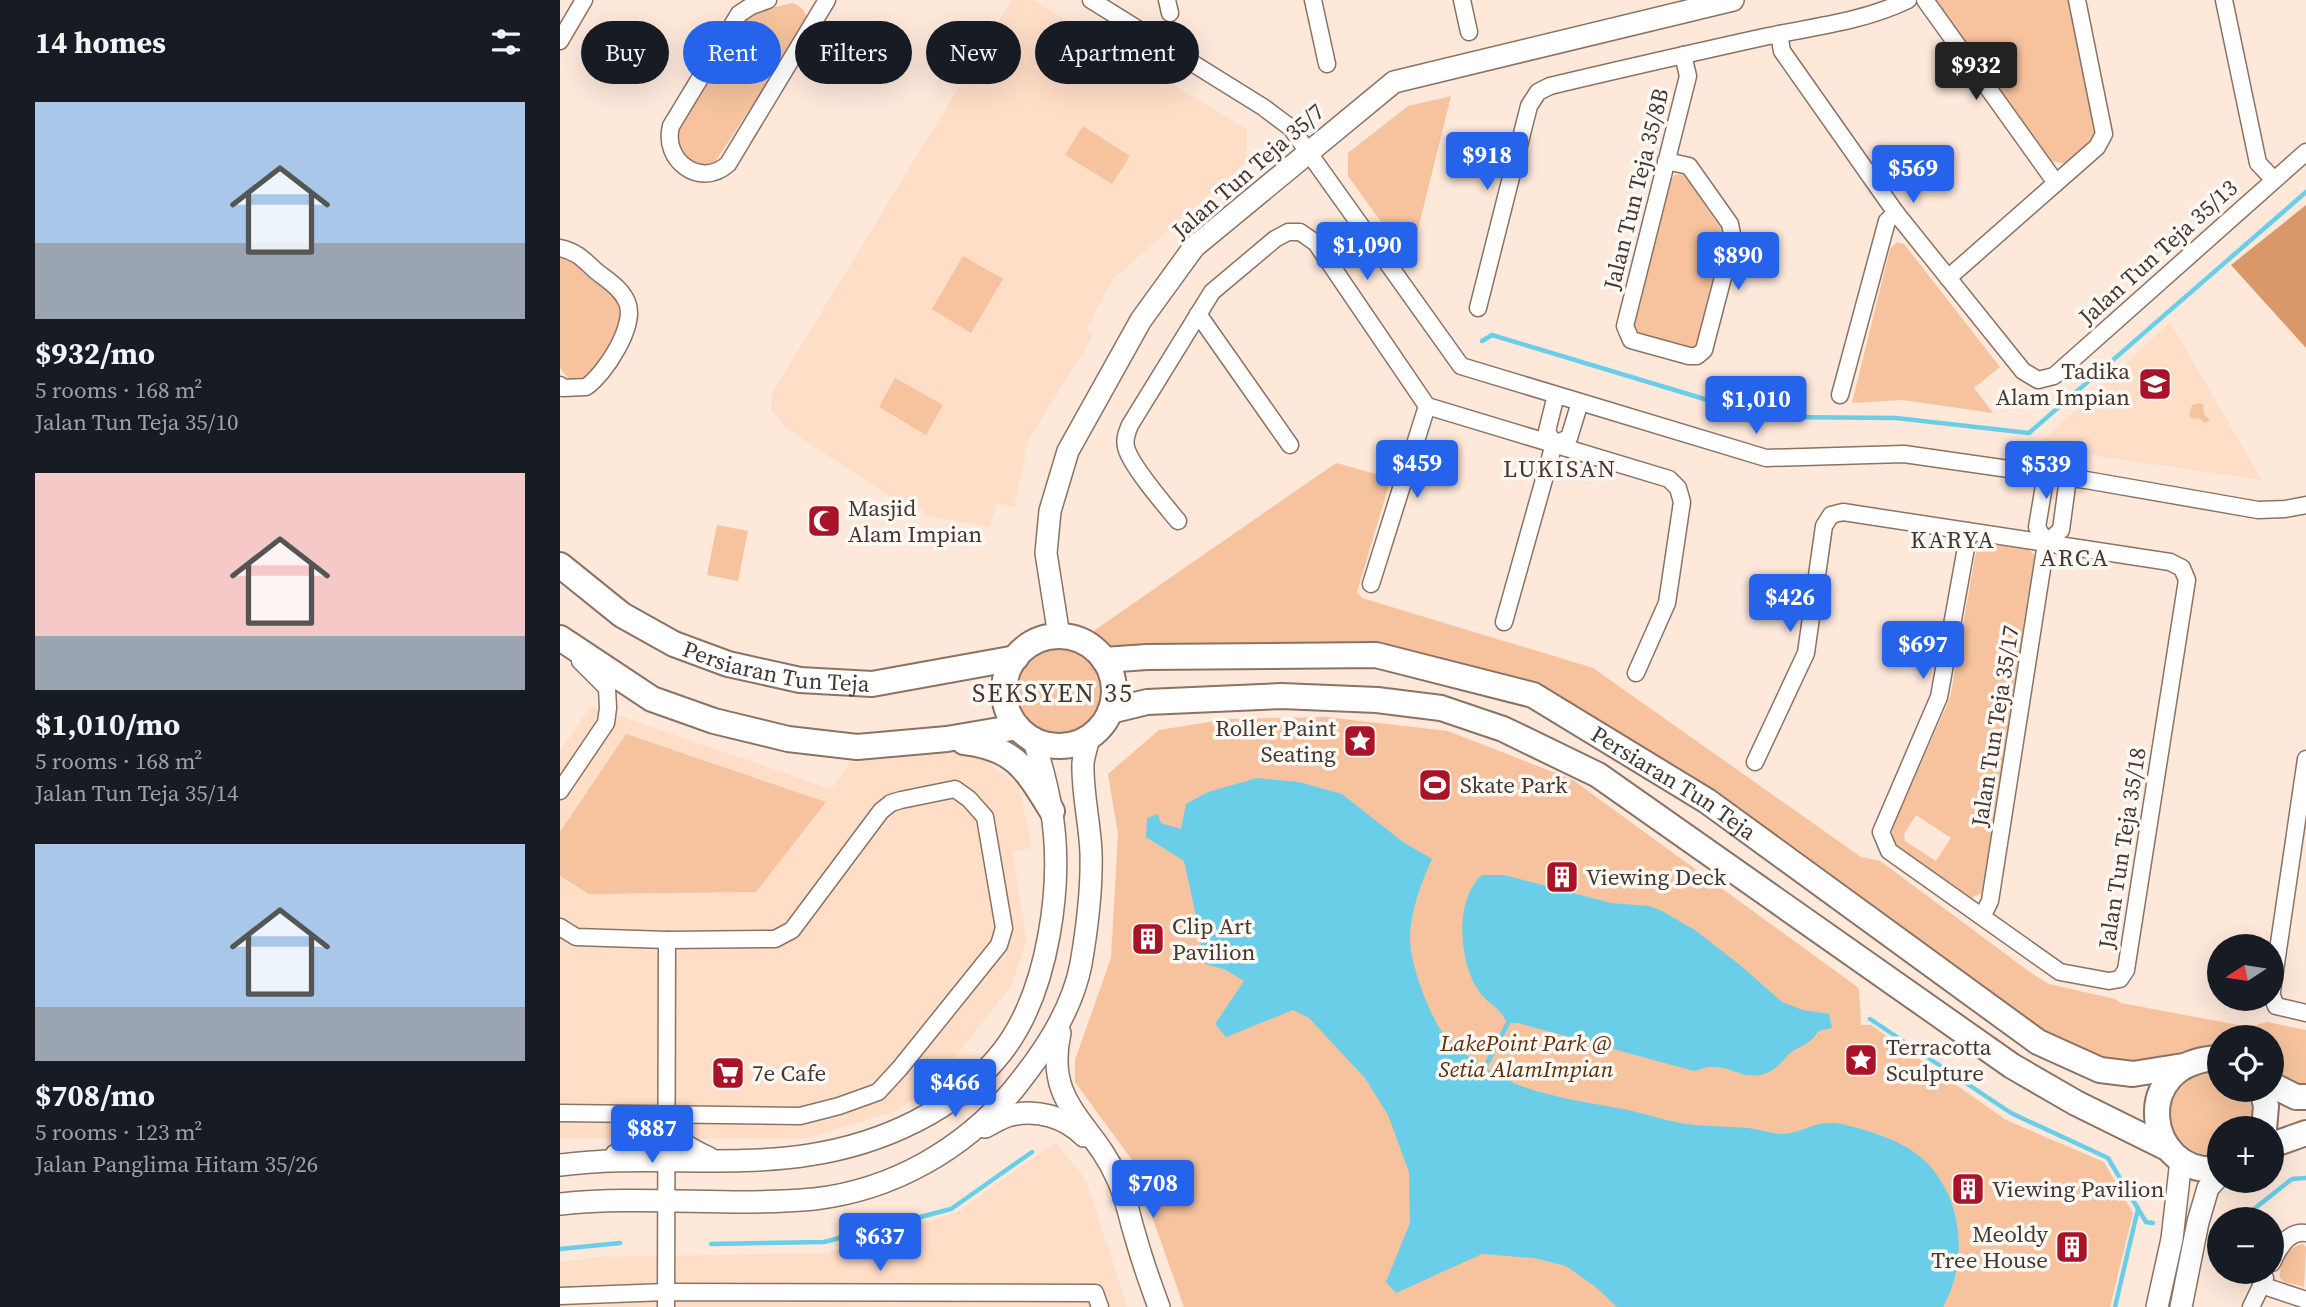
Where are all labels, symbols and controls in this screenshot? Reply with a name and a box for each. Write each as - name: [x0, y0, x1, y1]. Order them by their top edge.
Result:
- chip: Buy: [581, 21, 669, 84]
- chip: Rent: [683, 21, 781, 84]
- chip: Filters: [795, 21, 912, 84]
- chip: New: [926, 21, 1021, 84]
- chip: Apartment: [1035, 21, 1199, 84]
- text: 14 homes: [35, 22, 166, 63]
- icon: filters: [487, 23, 525, 61]
- pin: $932: [1935, 42, 2017, 102]
- text: $932: [1951, 49, 2001, 81]
- street label: Jalan Tun Teja 35/8B: [1595, 85, 1676, 294]
- street label: Jalan Tun Teja 35/7: [1164, 96, 1331, 247]
- pin: $918: [1446, 132, 1528, 192]
- text: $918: [1462, 139, 1512, 171]
- pin: $569: [1872, 146, 1954, 205]
- icon: home: [217, 147, 343, 273]
- text: $569: [1888, 152, 1938, 184]
- street label: Jalan Tun Teja 35/13: [2071, 172, 2244, 333]
- pin: $1,090: [1310, 222, 1424, 282]
- text: $1,090: [1332, 229, 1402, 261]
- pin: $890: [1697, 232, 1779, 292]
- text: $890: [1713, 239, 1763, 271]
- text: $932/mo: [35, 333, 155, 374]
- place label: Tadika Alam Impian: [1996, 355, 2130, 413]
- school or university icon: Tadika Alam Impian: [2136, 365, 2174, 403]
- text: 5 rooms · 168 m²: [35, 374, 202, 406]
- pin: $1,010: [1699, 376, 1813, 436]
- text: $1,010: [1721, 383, 1791, 415]
- text: Jalan Tun Teja 35/10: [35, 406, 238, 438]
- pin: $459: [1376, 440, 1458, 500]
- pin: $539: [2005, 442, 2087, 501]
- text: $459: [1392, 447, 1442, 479]
- text: $539: [2021, 448, 2071, 480]
- district label: LUKISAN: [1503, 452, 1617, 485]
- place label: Masjid Alam Impian: [848, 492, 982, 550]
- mosque icon: Masjid Alam Impian: [805, 502, 843, 540]
- icon: home: [217, 518, 343, 644]
- district label: KARYA: [1910, 523, 1996, 556]
- district label: ARCA: [2040, 541, 2110, 574]
- pin: $426: [1749, 574, 1831, 634]
- text: $426: [1765, 581, 1815, 613]
- pin: $697: [1882, 622, 1964, 681]
- street label: Jalan Tun Teja 35/17: [1963, 623, 2027, 830]
- text: $697: [1898, 628, 1948, 660]
- street label: Persiaran Tun Teja: [678, 633, 871, 700]
- district label: SEKSYEN 35: [972, 675, 1134, 711]
- text: $1,010/mo: [35, 704, 180, 745]
- place label: Roller Paint Seating: [1215, 712, 1337, 770]
- street label: Persiaran Tun Teja: [1585, 718, 1763, 848]
- place icon: Roller Paint Seating: [1341, 722, 1379, 760]
- text: 5 rooms · 168 m²: [35, 745, 202, 777]
- street label: Jalan Tun Teja 35/18: [2090, 745, 2154, 952]
- sports icon: Skate Park: [1416, 766, 1454, 804]
- place label: Skate Park: [1460, 769, 1568, 801]
- text: Jalan Tun Teja 35/14: [35, 777, 238, 809]
- building icon: Viewing Deck: [1543, 858, 1581, 896]
- place label: Viewing Deck: [1586, 861, 1727, 893]
- icon: home: [217, 889, 343, 1015]
- place label: Clip Art Pavilion: [1172, 910, 1256, 968]
- building icon: Clip Art Pavilion: [1129, 920, 1167, 958]
- north arrow: [2207, 934, 2284, 1012]
- map controls: [2207, 934, 2284, 1284]
- button: locate: [2207, 1025, 2284, 1102]
- park label: LakePoint Park @ Setia AlamImpian: [1439, 1027, 1613, 1085]
- place label: Terracotta Sculpture: [1886, 1031, 1992, 1089]
- place icon: Terracotta Sculpture: [1842, 1041, 1880, 1079]
- supermarket icon: 7e Cafe: [709, 1054, 747, 1092]
- place label: 7e Cafe: [752, 1057, 826, 1089]
- pin: $466: [914, 1060, 996, 1119]
- text: $466: [930, 1066, 980, 1098]
- text: $708/mo: [35, 1075, 155, 1116]
- pin: $887: [611, 1106, 693, 1165]
- text: $887: [627, 1112, 677, 1144]
- text: 5 rooms · 123 m²: [35, 1116, 202, 1148]
- button: +: [2207, 1116, 2284, 1193]
- text: Jalan Panglima Hitam 35/26: [35, 1148, 318, 1180]
- pin: $708: [1112, 1160, 1194, 1220]
- text: $708: [1128, 1167, 1178, 1199]
- building icon: Viewing Pavilion: [1949, 1170, 1987, 1208]
- place label: Viewing Pavilion: [1992, 1173, 2164, 1205]
- button: −: [2207, 1207, 2284, 1284]
- pin: $637: [839, 1214, 921, 1273]
- place label: Meoldy Tree House: [1931, 1218, 2048, 1276]
- text: $637: [855, 1220, 905, 1252]
- building icon: Meoldy Tree House: [2053, 1228, 2091, 1266]

